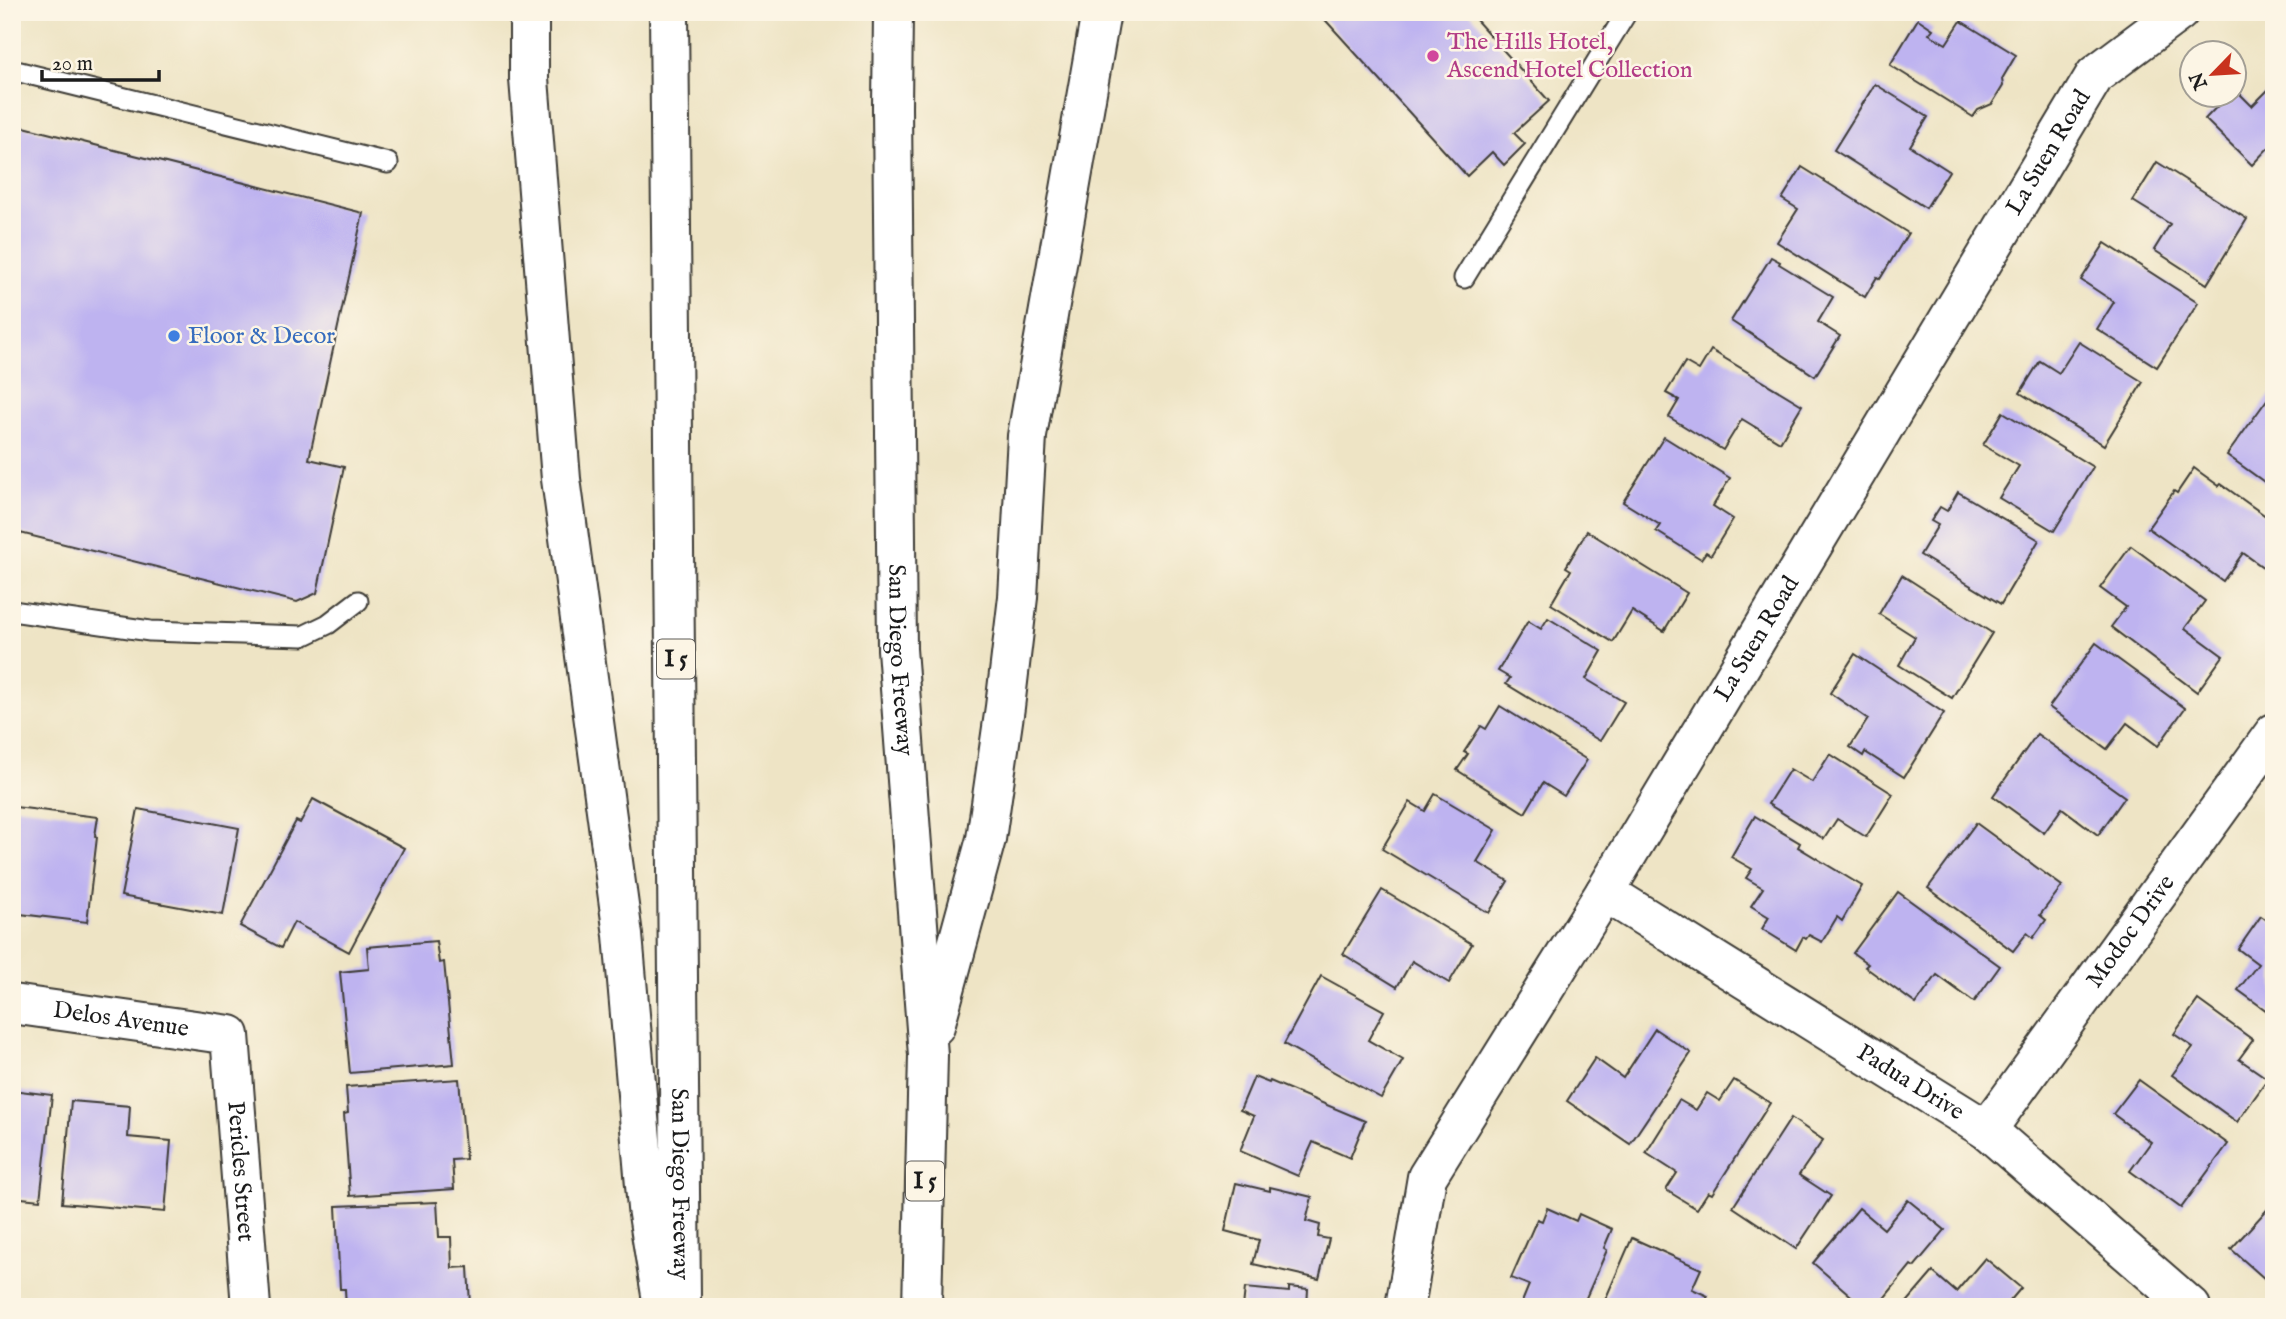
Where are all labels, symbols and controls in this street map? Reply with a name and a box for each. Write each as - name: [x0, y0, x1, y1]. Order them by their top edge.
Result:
- place label: The Hills Hotel, Ascend Hotel Collection: [1446, 27, 1693, 86]
- scale bar: [42, 38, 159, 82]
- north arrow: [2178, 38, 2248, 108]
- marker: The Hills Hotel, Ascend Hotel Collection: [1425, 48, 1441, 64]
- text: 20 m: [52, 51, 93, 78]
- text: N: [2185, 67, 2214, 94]
- street label: La Suen Road: [1999, 84, 2098, 221]
- place label: Floor & Decor: [188, 321, 335, 352]
- marker: Floor & Decor: [166, 328, 182, 344]
- street label: San Diego Freeway: [881, 564, 921, 757]
- street label: La Suen Road: [1707, 570, 1806, 707]
- road number: I 5: [657, 639, 695, 678]
- street label: Modoc Drive: [2079, 869, 2182, 994]
- street label: Delos Avenue: [51, 995, 191, 1044]
- street label: Padua Drive: [1851, 1037, 1970, 1127]
- street label: San Diego Freeway: [664, 1088, 696, 1280]
- street label: Pericles Street: [220, 1100, 261, 1243]
- road number: I 5: [906, 1162, 944, 1200]

